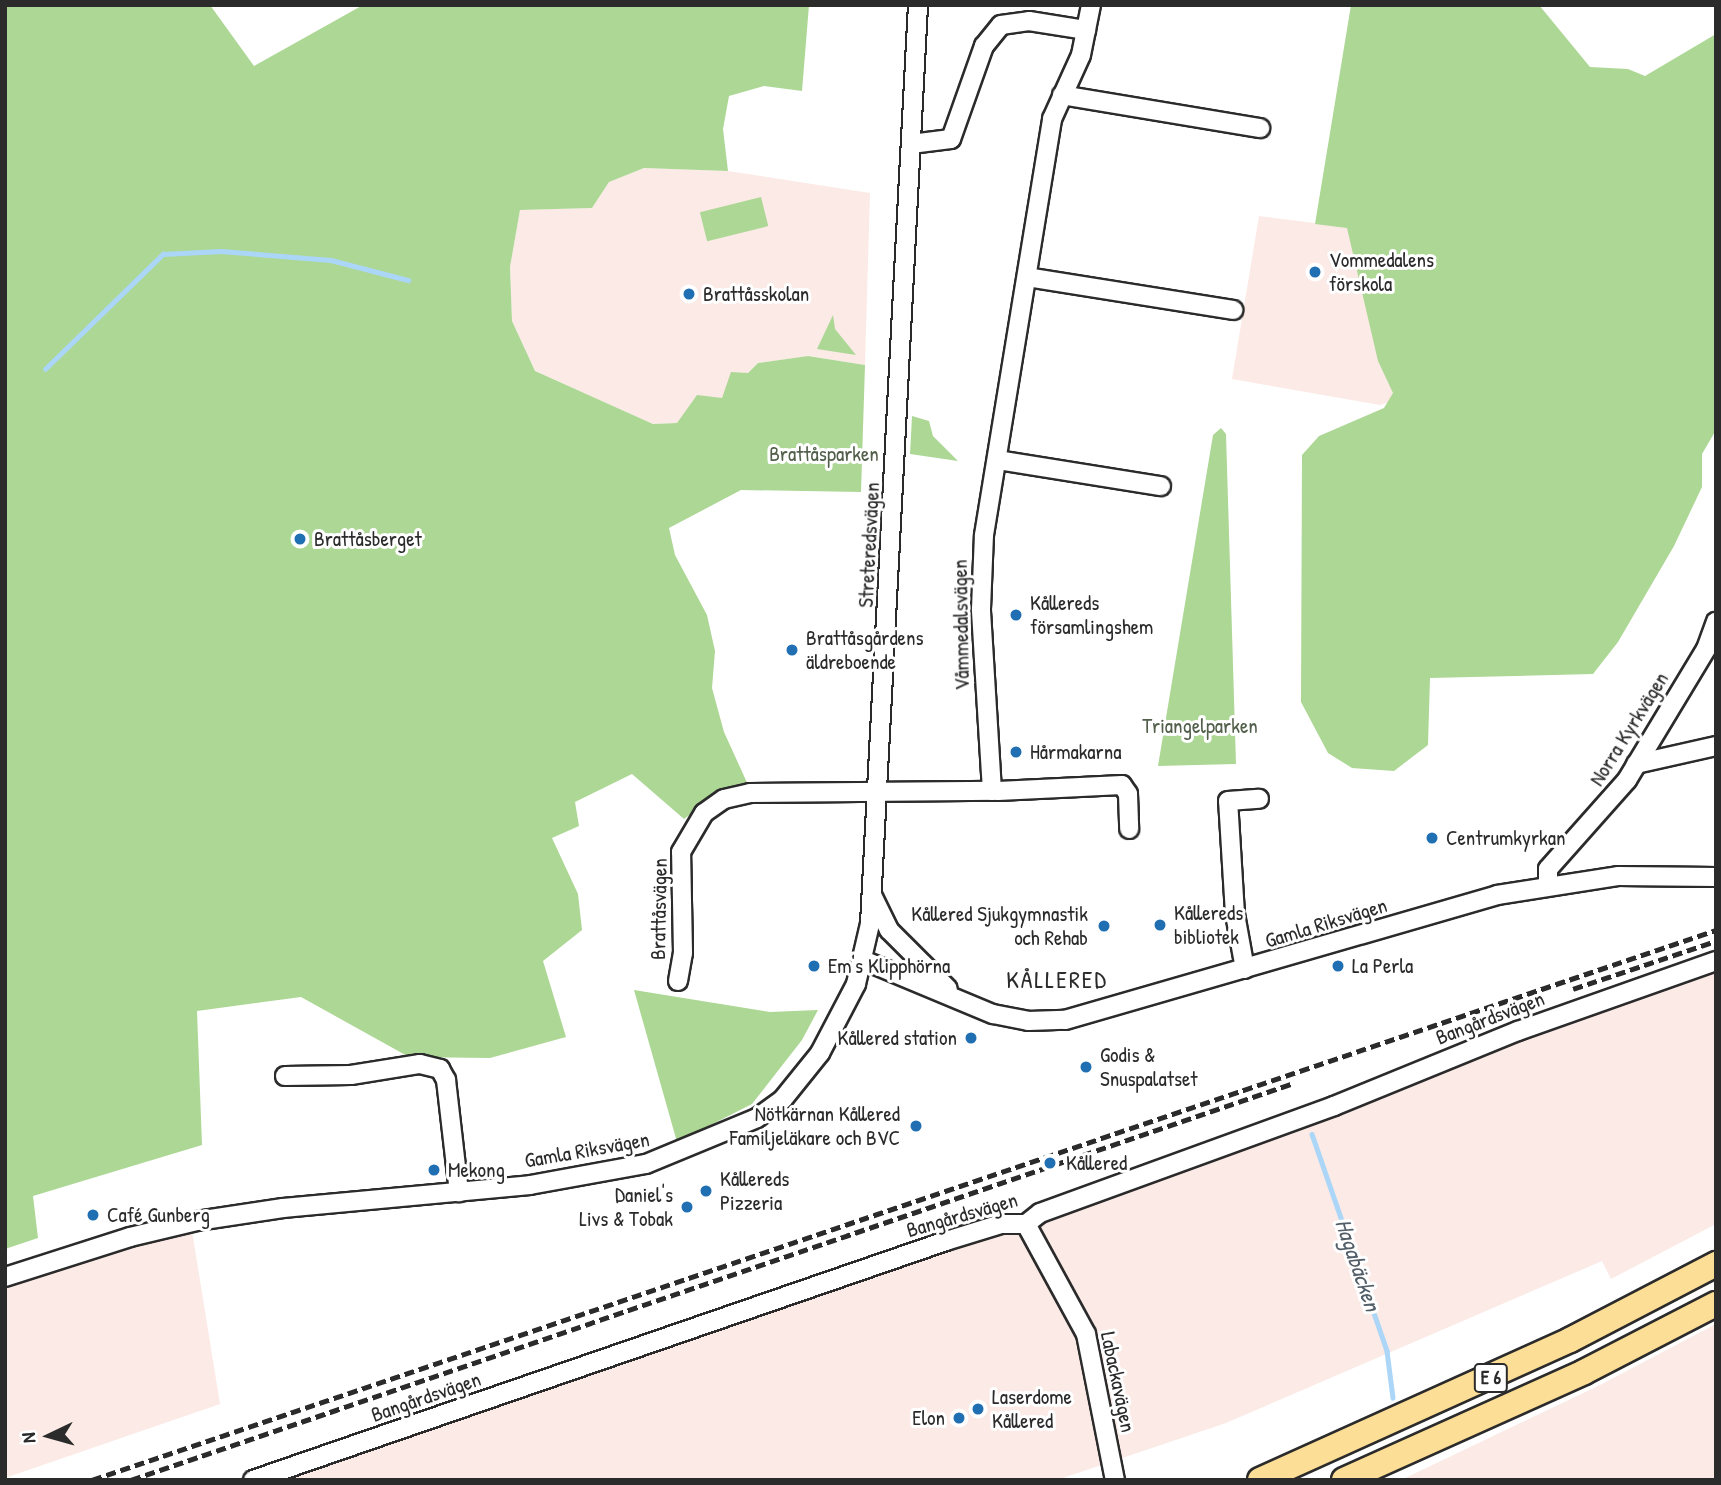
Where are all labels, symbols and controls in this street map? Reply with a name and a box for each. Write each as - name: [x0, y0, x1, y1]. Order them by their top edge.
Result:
- place label: Vommedalens förskola: [1329, 247, 1434, 297]
- marker: Vommedalens förskola: [1307, 264, 1323, 280]
- place label: Brattåsskolan: [703, 281, 809, 307]
- marker: Brattåsskolan: [681, 286, 697, 302]
- park label: Brattåsparken: [769, 441, 879, 467]
- street label: Streteredsvägen: [853, 482, 885, 608]
- place label: Brattåsberget: [314, 526, 422, 552]
- marker: Brattåsberget: [292, 531, 308, 547]
- street label: Våmmedalsvägen: [947, 559, 975, 691]
- place label: Kållereds församlingshem: [1030, 590, 1153, 640]
- marker: Kållereds församlingshem: [1008, 607, 1024, 623]
- place label: Brattåsgårdens äldreboende: [806, 625, 924, 675]
- marker: Brattåsgårdens äldreboende: [784, 642, 800, 658]
- street label: Norra Kyrkvägen: [1584, 667, 1674, 791]
- park label: Triangelparken: [1142, 713, 1258, 739]
- place label: Hårmakarna: [1030, 739, 1121, 765]
- marker: Hårmakarna: [1008, 744, 1024, 760]
- place label: Centrumkyrkan: [1446, 825, 1565, 851]
- marker: Centrumkyrkan: [1424, 830, 1440, 846]
- street label: Brattåsvägen: [646, 858, 672, 960]
- street label: Gamla Riksvägen: [1262, 893, 1390, 953]
- place label: Kållereds bibliotek: [1174, 900, 1243, 950]
- place label: Kållered Sjukgymnastik och Rehab: [911, 901, 1088, 951]
- marker: Kållered Sjukgymnastik och Rehab: [1094, 916, 1114, 936]
- marker: Kållereds bibliotek: [1152, 917, 1168, 933]
- place label: Em's Klipphörna: [828, 953, 950, 979]
- place label: La Perla: [1352, 953, 1413, 979]
- marker: Em's Klipphörna: [806, 958, 822, 974]
- marker: La Perla: [1330, 958, 1346, 974]
- district label: KÅLLERED: [1007, 966, 1107, 994]
- street label: Bangårdsvägen: [1432, 986, 1548, 1050]
- place label: Kållered station: [837, 1025, 957, 1051]
- marker: Kållered station: [963, 1030, 979, 1046]
- place label: Godis & Snuspalatset: [1100, 1042, 1198, 1092]
- marker: Godis & Snuspalatset: [1078, 1059, 1094, 1075]
- place label: Nötkärnan Kållered Familjeläkare och BVC: [730, 1101, 900, 1151]
- marker: Nötkärnan Kållered Familjeläkare och BVC: [906, 1116, 926, 1136]
- street label: Gamla Riksvägen: [523, 1127, 651, 1173]
- place label: Kållered: [1066, 1150, 1127, 1176]
- marker: Kållered: [1040, 1153, 1060, 1173]
- place label: Mekong: [448, 1157, 505, 1183]
- marker: Mekong: [426, 1162, 442, 1178]
- place label: Kållereds Pizzeria: [720, 1166, 789, 1216]
- place label: Daniel's Livs & Tobak: [579, 1182, 673, 1232]
- marker: Kållereds Pizzeria: [698, 1183, 714, 1199]
- street label: Bangårdsvägen: [904, 1187, 1020, 1243]
- marker: Daniel's Livs & Tobak: [679, 1199, 695, 1215]
- place label: Café Gunberg: [107, 1202, 210, 1228]
- marker: Café Gunberg: [85, 1207, 101, 1223]
- water label: Hagabäcken: [1329, 1215, 1387, 1315]
- street label: Labackavägen: [1095, 1330, 1141, 1434]
- road number: E 6: [1474, 1362, 1508, 1394]
- street label: Bangårdsvägen: [368, 1367, 484, 1427]
- place label: Laserdome Kållered: [992, 1384, 1072, 1434]
- north arrow: [14, 1401, 84, 1471]
- marker: Laserdome Kållered: [970, 1401, 986, 1417]
- place label: Elon: [912, 1405, 945, 1431]
- marker: Elon: [951, 1410, 967, 1426]
- text: N: [15, 1432, 41, 1444]

